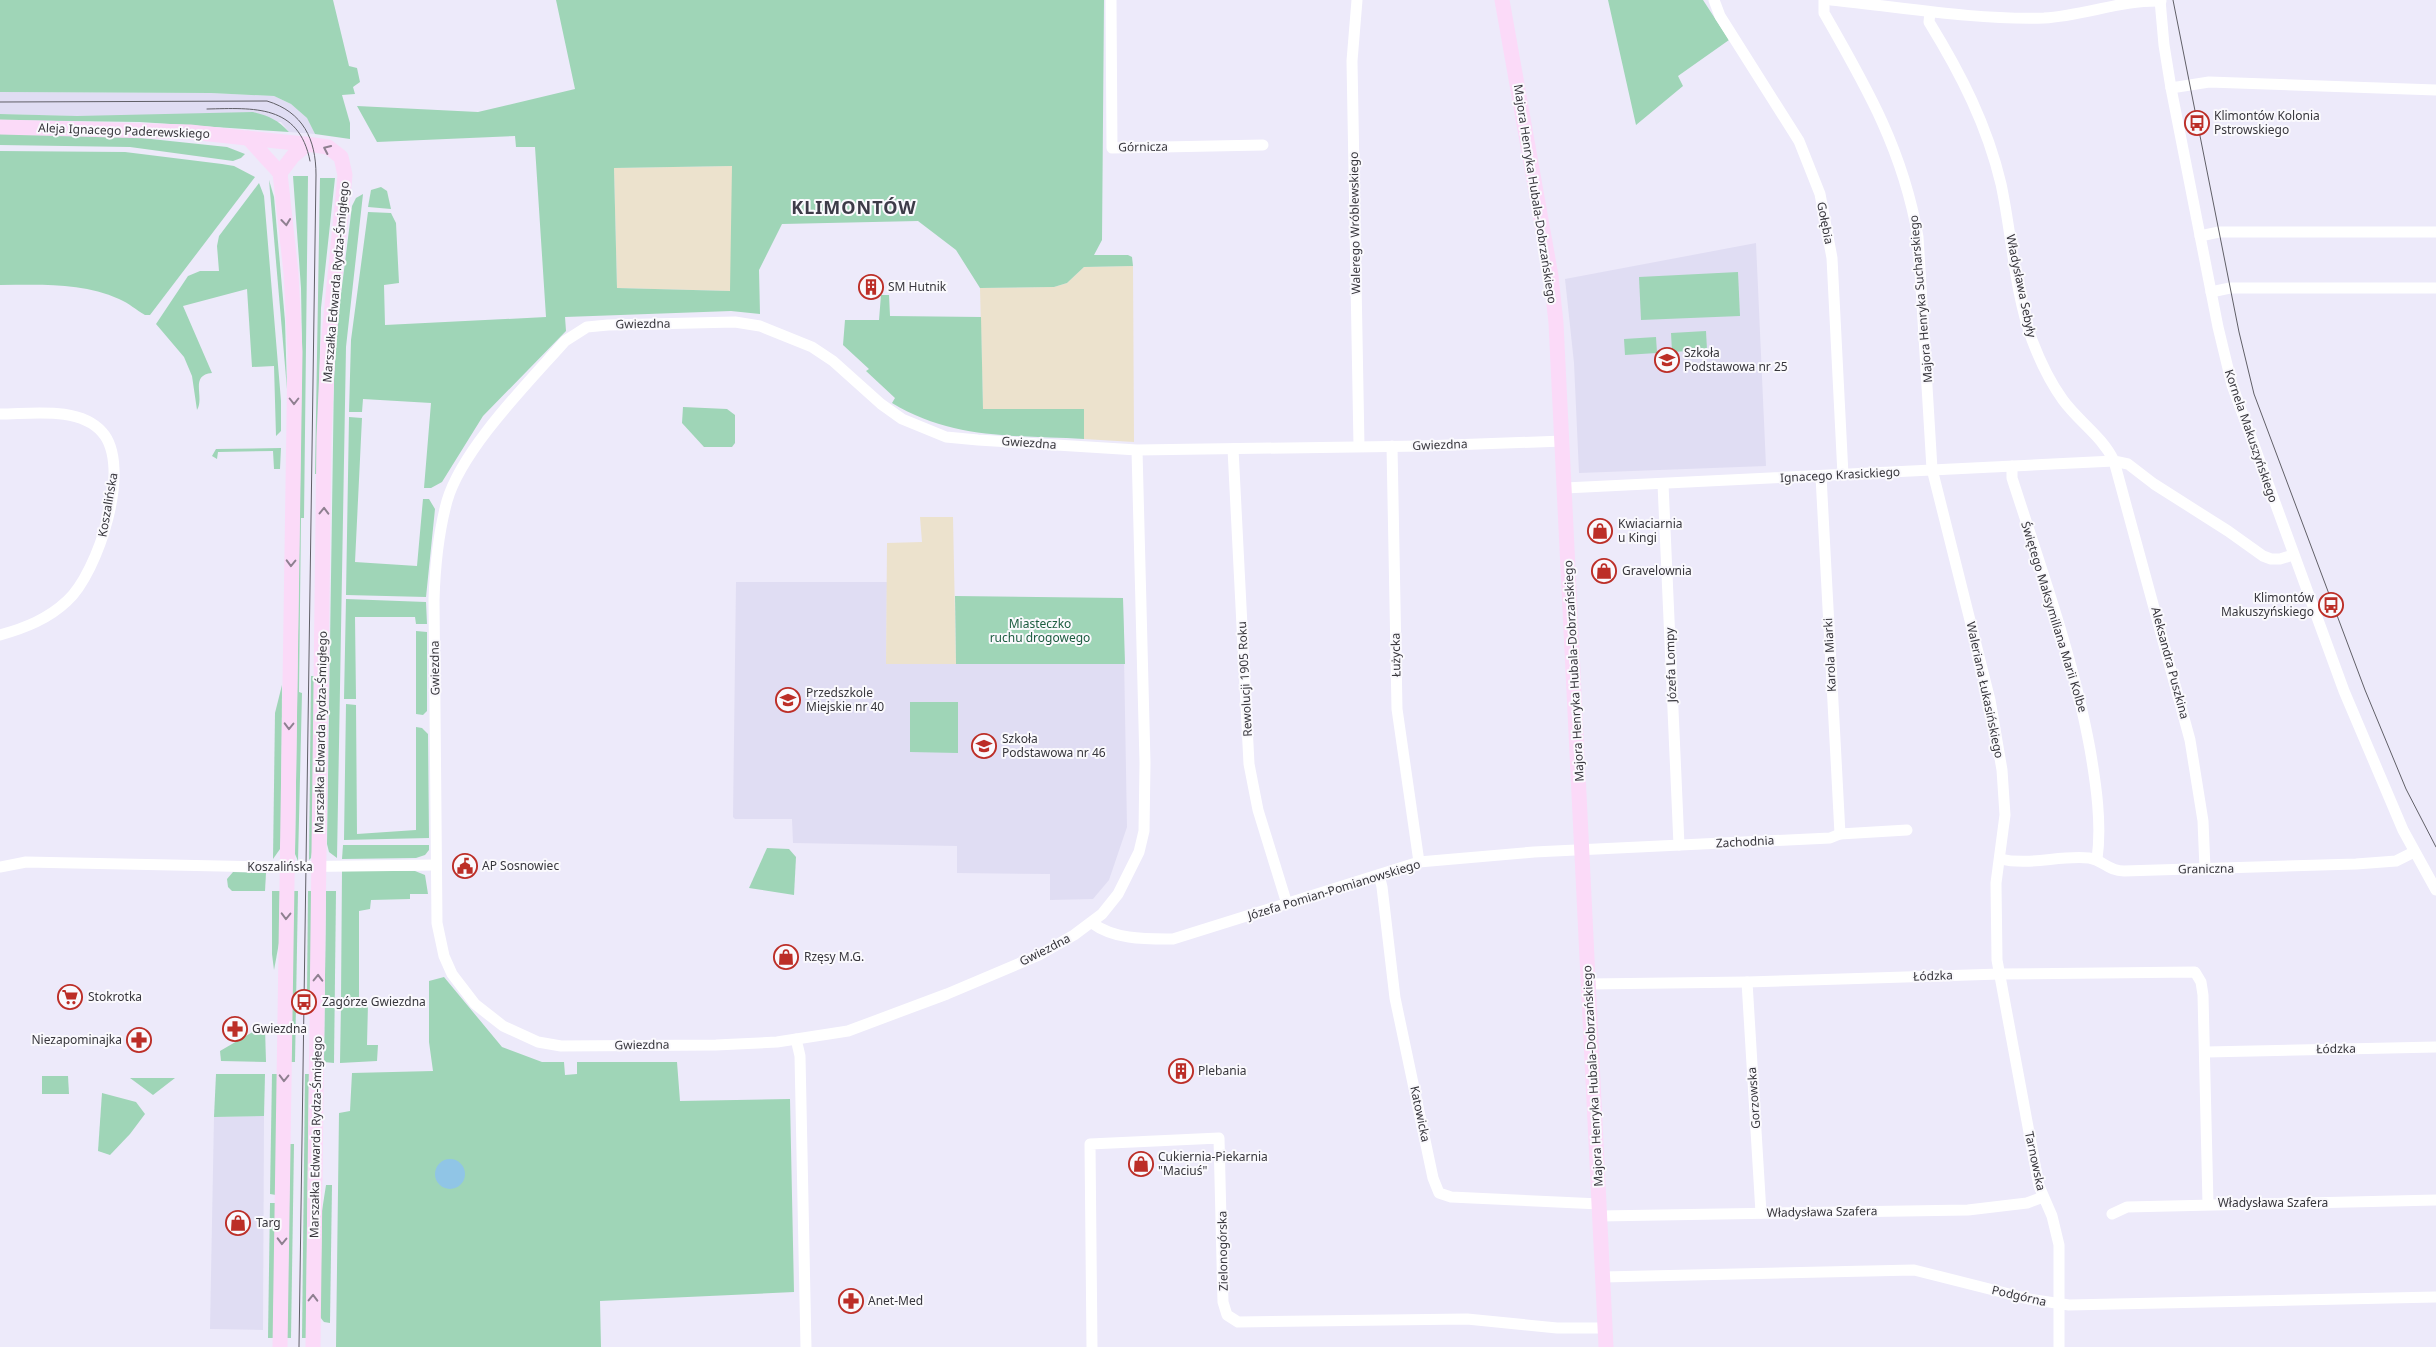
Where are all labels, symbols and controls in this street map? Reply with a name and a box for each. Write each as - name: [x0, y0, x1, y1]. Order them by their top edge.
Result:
- street label: Majora Henryka Hubala-Dobrzańskiego: [1510, 83, 1561, 305]
- place label: Klimontów Kolonia Pstrowskiego: [2214, 107, 2320, 138]
- bus stop icon: Klimontów Kolonia Pstrowskiego: [2184, 110, 2210, 136]
- street label: Aleja Ignacego Paderewskiego: [38, 119, 210, 142]
- street label: Górnicza: [1118, 138, 1168, 155]
- one-way arrow: [324, 146, 333, 156]
- street label: Walerego Wróblewskiego: [1345, 151, 1364, 295]
- street label: Marszałka Edwarda Rydza-Śmigłego: [318, 180, 353, 383]
- district label: KLIMONTÓW: [791, 195, 917, 219]
- street label: Gołębia: [1813, 200, 1838, 246]
- street label: Majora Henryka Sucharskiego: [1905, 214, 1936, 384]
- one-way arrow: [280, 218, 291, 226]
- street label: Władysława Sebyły: [2002, 233, 2041, 340]
- building icon: SM Hutnik: [858, 274, 884, 300]
- place label: SM Hutnik: [888, 278, 947, 295]
- street label: Gwiezdna: [615, 315, 671, 332]
- place label: Szkoła Podstawowa nr 25: [1684, 344, 1788, 375]
- school or university icon: Szkoła Podstawowa nr 25: [1654, 347, 1680, 373]
- street label: Kornela Makuszyńskiego: [2221, 367, 2282, 505]
- one-way arrow: [289, 398, 299, 405]
- street label: Gwiezdna: [1001, 432, 1057, 453]
- street label: Gwiezdna: [1412, 435, 1468, 454]
- street label: Ignacego Krasickiego: [1779, 463, 1900, 486]
- street label: Koszalińska: [93, 471, 122, 539]
- one-way arrow: [319, 507, 329, 515]
- place label: Kwiaciarnia u Kingi: [1618, 515, 1682, 546]
- shop icon: Kwiaciarnia u Kingi: [1587, 518, 1613, 544]
- street label: Świętego Maksymiliana Marii Kolbe: [2017, 519, 2092, 715]
- shop icon: Gravelownia: [1591, 558, 1617, 584]
- one-way arrow: [286, 560, 297, 568]
- street label: Majora Henryka Hubala-Dobrzańskiego: [1559, 560, 1588, 782]
- place label: Gravelownia: [1622, 562, 1692, 579]
- place label: Klimontów Makuszyńskiego: [2221, 589, 2315, 620]
- bus stop icon: Klimontów Makuszyńskiego: [2318, 592, 2344, 618]
- street label: Aleksandra Puszkina: [2147, 605, 2194, 721]
- park label: Miasteczko ruchu drogowego: [990, 615, 1090, 646]
- street label: Karola Miarki: [1819, 617, 1840, 693]
- street label: Waleriana Łukasińskiego: [1963, 620, 2008, 760]
- street label: Rewolucji 1905 Roku: [1233, 621, 1256, 737]
- street label: Józefa Lompy: [1661, 626, 1680, 704]
- street label: Marszałka Edwarda Rydza-Śmigłego: [310, 631, 331, 833]
- street label: Łużycka: [1387, 633, 1404, 677]
- street label: Gwiezdna: [426, 640, 443, 696]
- place label: Przedszkole Miejskie nr 40: [806, 684, 884, 715]
- school or university icon: Przedszkole Miejskie nr 40: [775, 687, 801, 713]
- one-way arrow: [284, 722, 294, 730]
- place label: Szkoła Podstawowa nr 46: [1002, 730, 1106, 761]
- school or university icon: Szkoła Podstawowa nr 46: [971, 733, 997, 759]
- street label: Zachodnia: [1715, 831, 1775, 852]
- public building icon: AP Sosnowiec: [452, 853, 478, 879]
- street label: Józefa Pomian-Pomianowskiego: [1244, 855, 1422, 924]
- place label: AP Sosnowiec: [482, 857, 559, 874]
- street label: Koszalińska: [247, 858, 313, 875]
- street label: Graniczna: [2178, 860, 2234, 877]
- one-way arrow: [281, 912, 291, 920]
- street label: Gwiezdna: [1016, 929, 1073, 970]
- shop icon: Rzęsy M.G.: [773, 944, 799, 970]
- place label: Rzęsy M.G.: [804, 948, 864, 965]
- street label: Majora Henryka Hubala-Dobrzańskiego: [1578, 965, 1607, 1187]
- street label: Łódzka: [1913, 966, 1953, 985]
- one-way arrow: [313, 974, 323, 982]
- supermarket icon: Stokrotka: [57, 984, 83, 1010]
- place label: Stokrotka: [88, 988, 142, 1005]
- bus stop icon: Zagórze Gwiezdna: [291, 989, 317, 1015]
- place label: Zagórze Gwiezdna: [322, 993, 426, 1010]
- pharmacy icon: Gwiezdna: [222, 1016, 248, 1042]
- place label: Gwiezdna: [252, 1020, 307, 1037]
- pharmacy icon: Niezapominajka: [126, 1027, 152, 1053]
- place label: Niezapominajka: [31, 1031, 122, 1048]
- street label: Marszałka Edwarda Rydza-Śmigłego: [305, 1036, 326, 1238]
- street label: Gwiezdna: [614, 1036, 670, 1053]
- street label: Łódzka: [2316, 1040, 2356, 1057]
- building icon: Plebania: [1168, 1058, 1194, 1084]
- place label: Plebania: [1198, 1062, 1246, 1079]
- street label: Gorzowska: [1743, 1067, 1764, 1130]
- one-way arrow: [279, 1074, 289, 1082]
- street label: Katowicka: [1406, 1084, 1435, 1144]
- street label: Tarnowska: [2021, 1130, 2050, 1192]
- place label: Cukiernia-Piekarnia "Maciuś": [1158, 1148, 1268, 1179]
- shop icon: Cukiernia-Piekarnia "Maciuś": [1128, 1151, 1154, 1177]
- street label: Władysława Szafera: [2218, 1194, 2328, 1211]
- street label: Władysława Szafera: [1767, 1202, 1877, 1221]
- shop icon: Targ: [225, 1210, 251, 1236]
- street label: Zielonogórska: [1213, 1211, 1232, 1291]
- place label: Targ: [256, 1214, 281, 1231]
- one-way arrow: [277, 1237, 287, 1245]
- street label: Podgórna: [1990, 1281, 2048, 1310]
- pharmacy icon: Anet-Med: [838, 1288, 864, 1314]
- place label: Anet-Med: [868, 1292, 923, 1309]
- one-way arrow: [308, 1294, 319, 1302]

